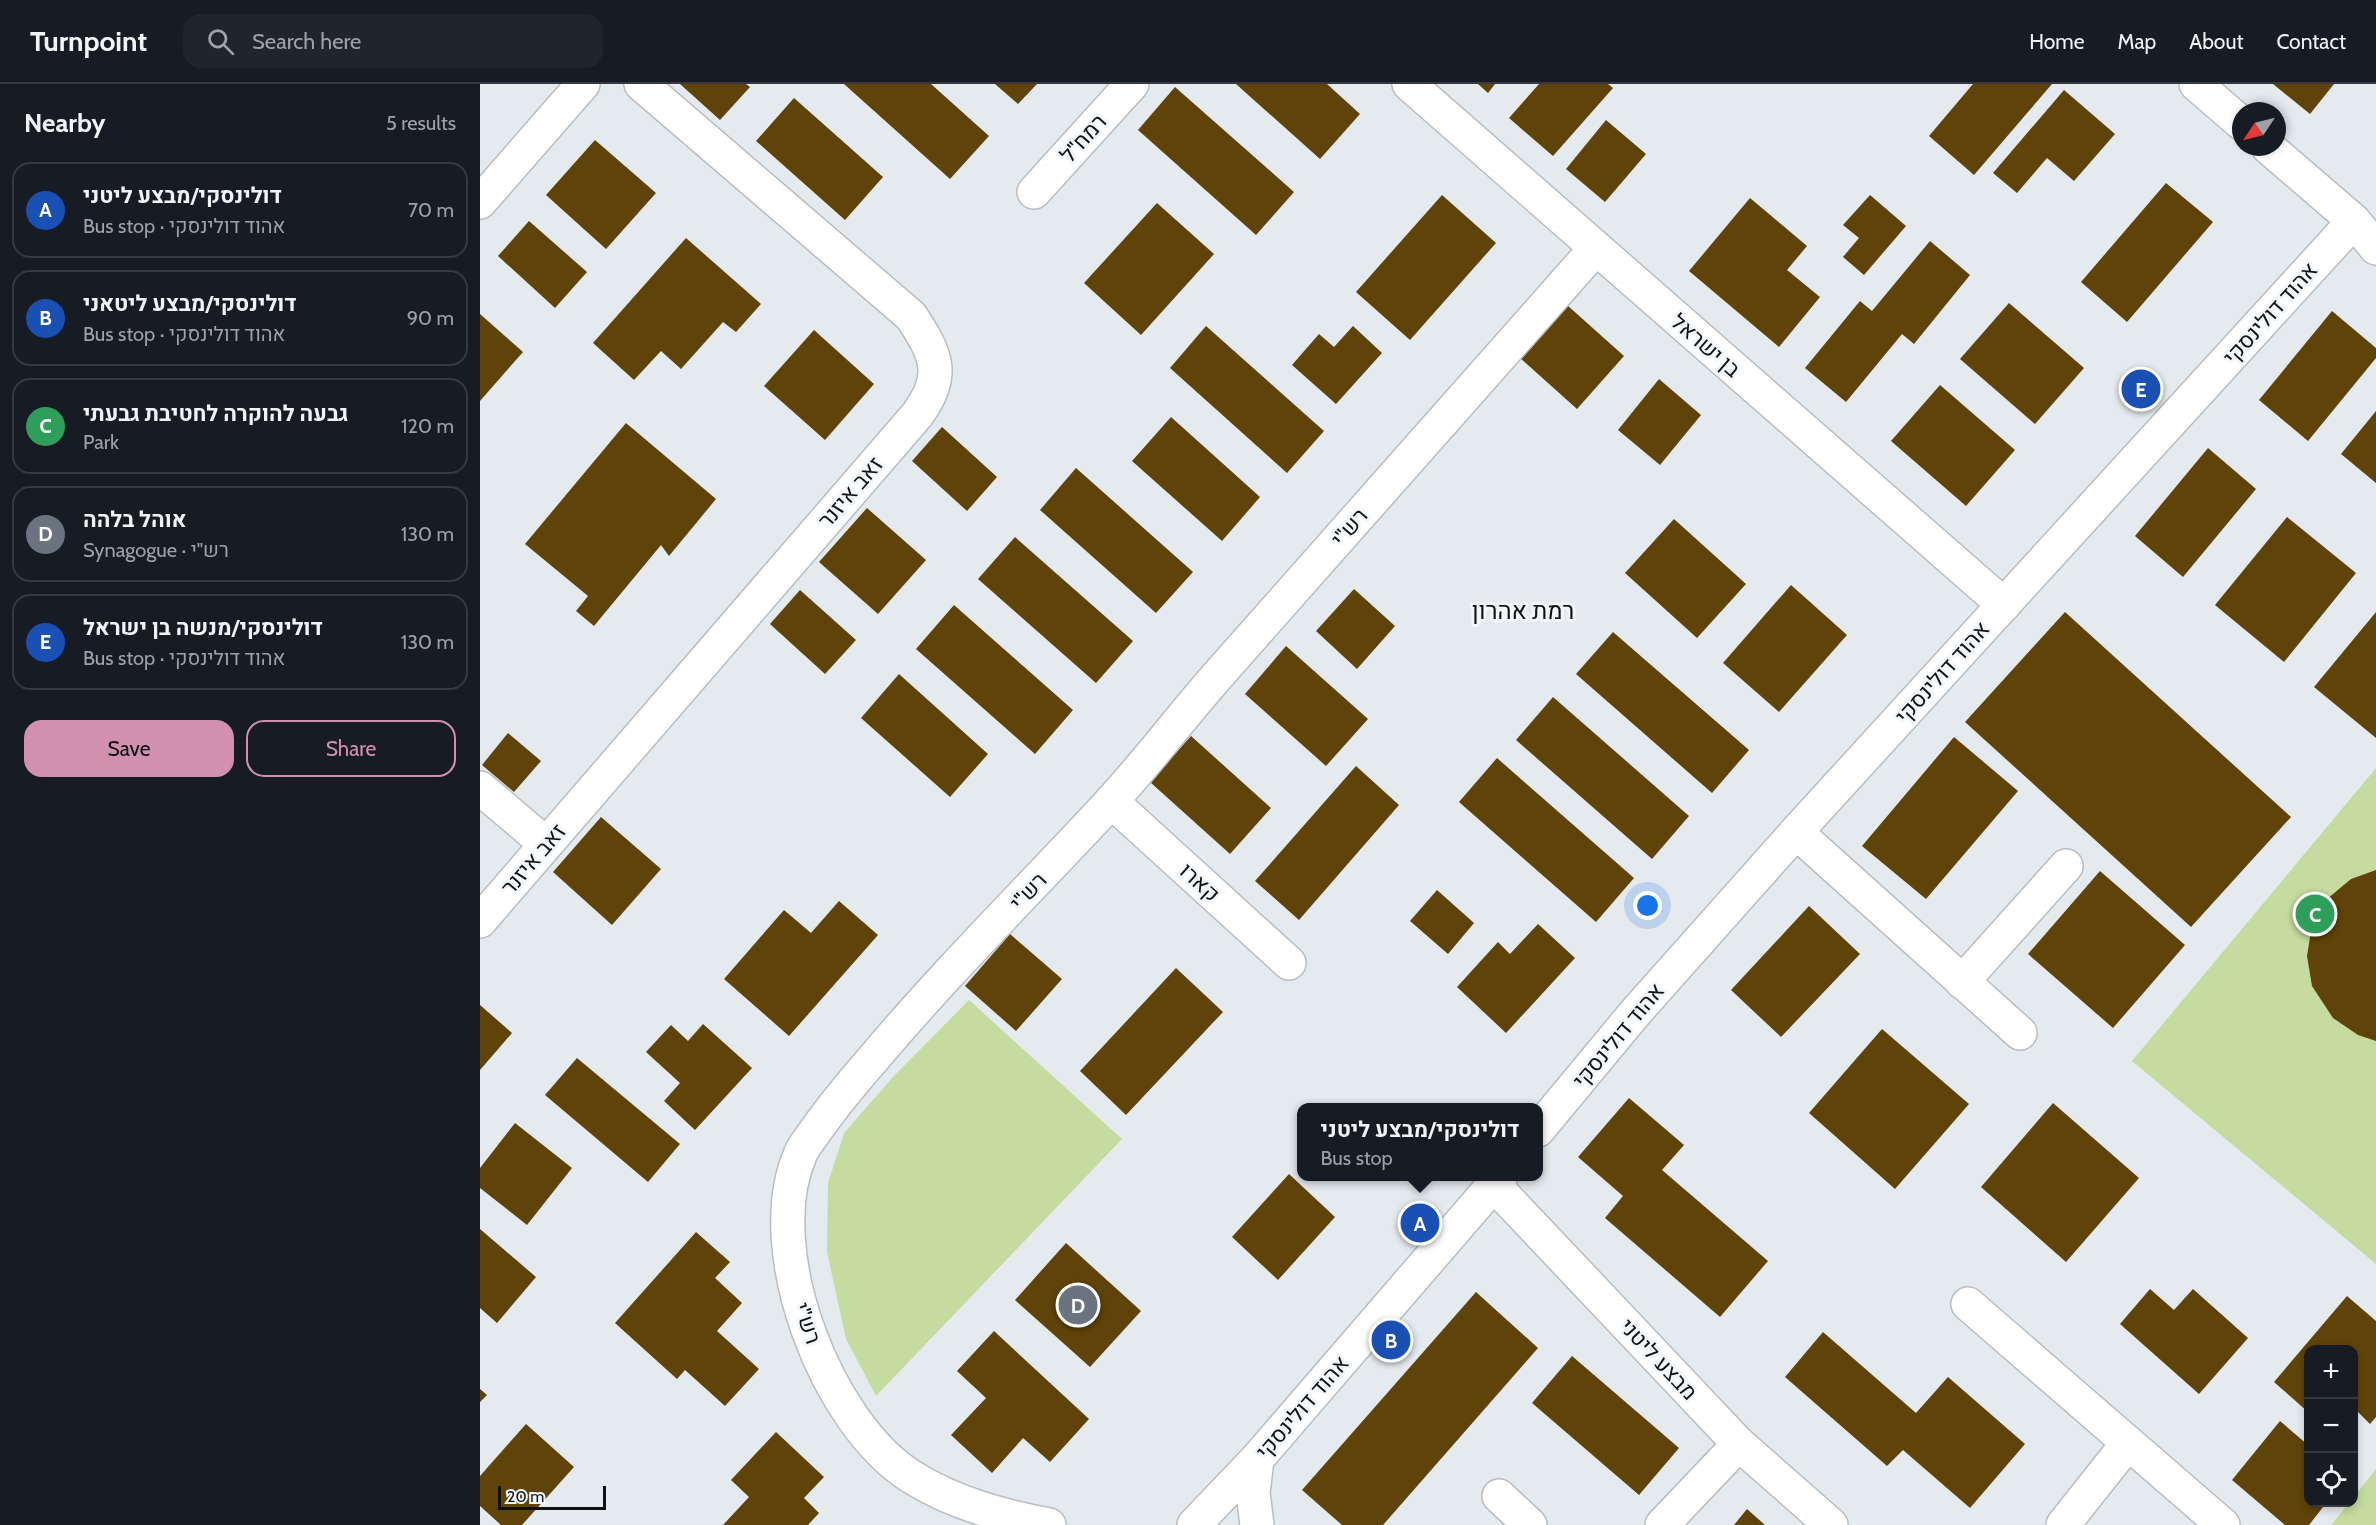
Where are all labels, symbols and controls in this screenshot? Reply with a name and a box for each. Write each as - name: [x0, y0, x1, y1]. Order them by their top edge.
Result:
- search box: [183, 14, 603, 68]
- text: Turnpoint: [30, 24, 147, 58]
- icon: search: [204, 25, 237, 58]
- text: Search here: [252, 28, 361, 55]
- text: Home: [2029, 29, 2085, 54]
- text: Map: [2118, 29, 2156, 54]
- text: About: [2189, 29, 2243, 54]
- text: Contact: [2276, 29, 2346, 54]
- north arrow: [2232, 102, 2286, 156]
- text: Nearby: [24, 107, 105, 139]
- street label: רמח"ל: [1054, 108, 1112, 168]
- text: 5 results: [386, 111, 456, 135]
- text: דולינסקי/מבצע ליטני: [83, 182, 282, 209]
- text: A: [39, 198, 52, 222]
- text: 70 m: [408, 198, 454, 222]
- text: Bus stop · אהוד דולינסקי: [83, 214, 285, 238]
- street label: אהוד דולינסקי: [2217, 257, 2323, 370]
- text: דולינסקי/מבצע ליטאני: [83, 290, 297, 317]
- text: B: [39, 306, 52, 330]
- text: 90 m: [407, 306, 454, 330]
- street label: בן ישראל: [1665, 308, 1746, 383]
- text: Bus stop · אהוד דולינסקי: [83, 322, 285, 346]
- pin: E: [2122, 366, 2160, 412]
- text: גבעה להוקרה לחטיבת גבעתי: [83, 400, 348, 427]
- text: C: [39, 414, 52, 438]
- text: 120 m: [401, 414, 454, 438]
- text: Park: [83, 430, 119, 454]
- street label: זאב איזנר: [812, 451, 889, 534]
- street label: רש"י: [1325, 503, 1373, 552]
- text: אוהל בלהה: [83, 506, 186, 533]
- text: D: [38, 522, 53, 546]
- text: 130 m: [401, 522, 454, 546]
- text: Synagogue · רש"י: [83, 538, 229, 562]
- district label: רמת אהרון: [1472, 596, 1574, 625]
- text: דולינסקי/מנשה בן ישראל: [83, 614, 323, 641]
- street label: אהוד דולינסקי: [1889, 616, 1995, 729]
- text: E: [40, 630, 51, 654]
- text: 130 m: [401, 630, 454, 654]
- text: Bus stop · אהוד דולינסקי: [83, 646, 285, 670]
- button: Save: [24, 720, 234, 777]
- button: Share: [246, 720, 456, 777]
- street label: זאב איזנר: [495, 818, 572, 901]
- street label: קארו: [1174, 857, 1225, 907]
- street label: רש"י: [1004, 867, 1053, 916]
- your location: [1633, 891, 1662, 920]
- pin: C: [2296, 892, 2334, 936]
- street label: אהוד דולינסקי: [1567, 978, 1670, 1093]
- popup: [1297, 1103, 1543, 1181]
- text: דולינסקי/מבצע ליטני: [1321, 1116, 1519, 1143]
- text: Bus stop: [1321, 1146, 1393, 1170]
- pin: A: [1400, 1200, 1440, 1246]
- pin: D: [1058, 1282, 1098, 1328]
- street label: רש"י: [788, 1299, 827, 1347]
- street label: מבצע ליטני: [1614, 1313, 1703, 1406]
- pin: B: [1372, 1318, 1410, 1362]
- map controls: [2304, 1345, 2358, 1507]
- button: +: [2304, 1345, 2358, 1399]
- street label: אהוד דולינסקי: [1250, 1350, 1355, 1465]
- button: −: [2304, 1399, 2358, 1453]
- button: locate: [2304, 1453, 2358, 1507]
- scale bar: [498, 1483, 606, 1510]
- text: 20 m: [507, 1487, 544, 1506]

